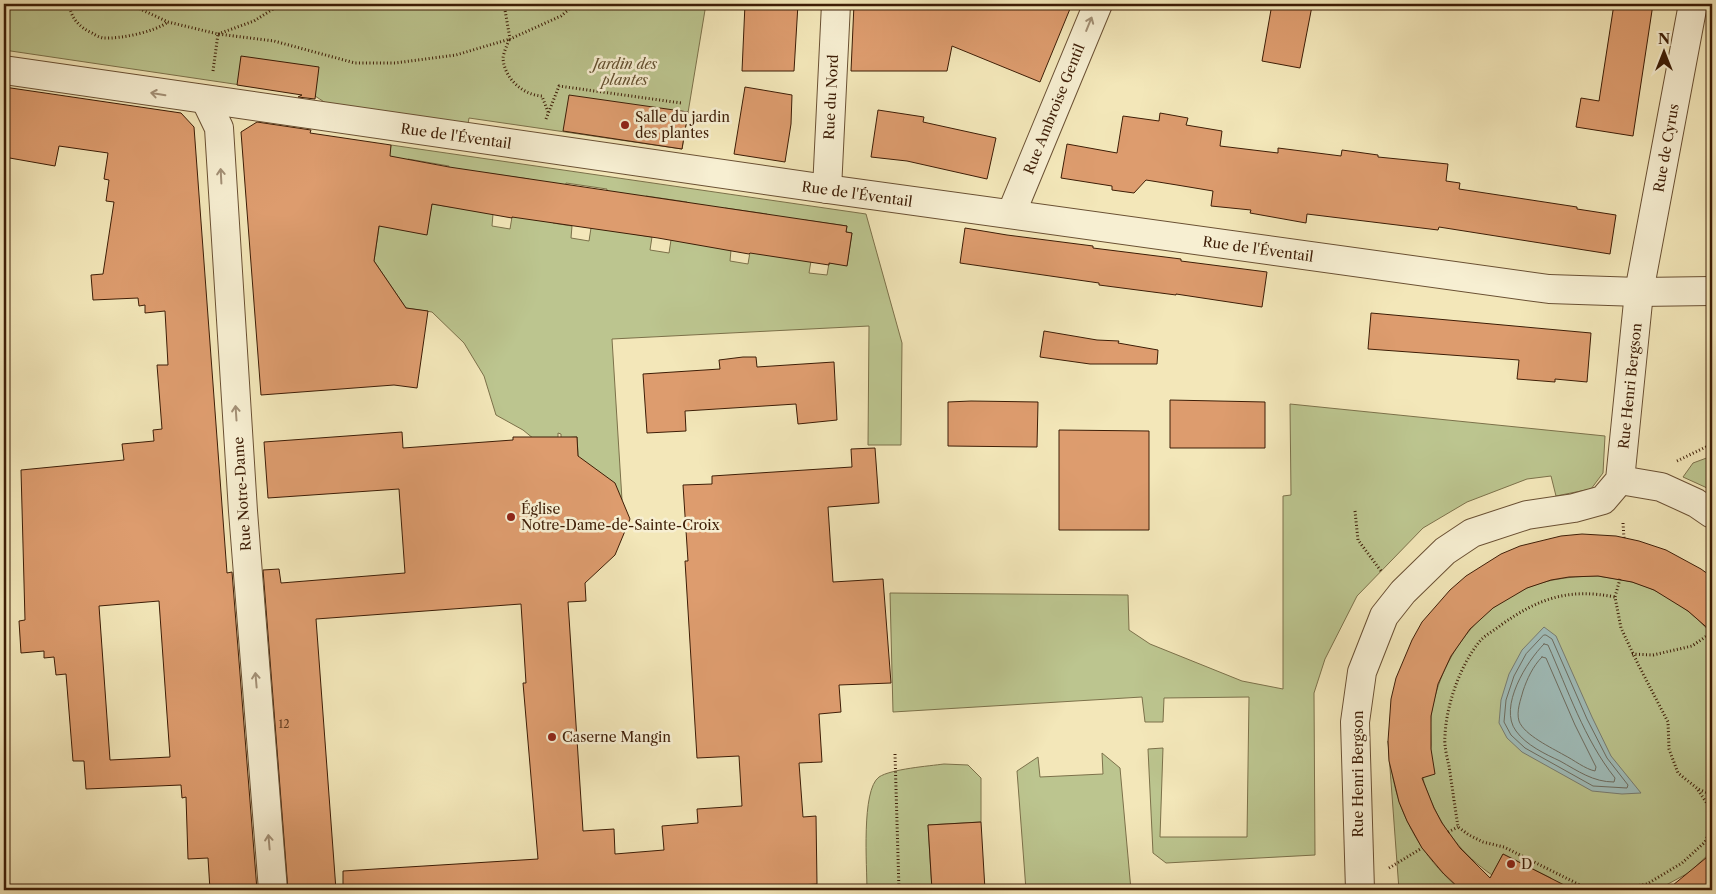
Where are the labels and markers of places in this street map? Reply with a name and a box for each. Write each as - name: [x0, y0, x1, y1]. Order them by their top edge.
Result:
- place label: Salle du jardin des plantes: [635, 108, 730, 142]
- marker: Salle du jardin des plantes: [619, 119, 631, 131]
- place label: Église Notre-Dame-de-Sainte-Croix: [521, 500, 721, 534]
- marker: Église Notre-Dame-de-Sainte-Croix: [505, 511, 517, 523]
- place label: Caserne Mangin: [562, 728, 671, 746]
- marker: Caserne Mangin: [546, 731, 558, 743]
- place label: D: [1521, 855, 1532, 873]
- marker: D: [1505, 858, 1517, 870]

